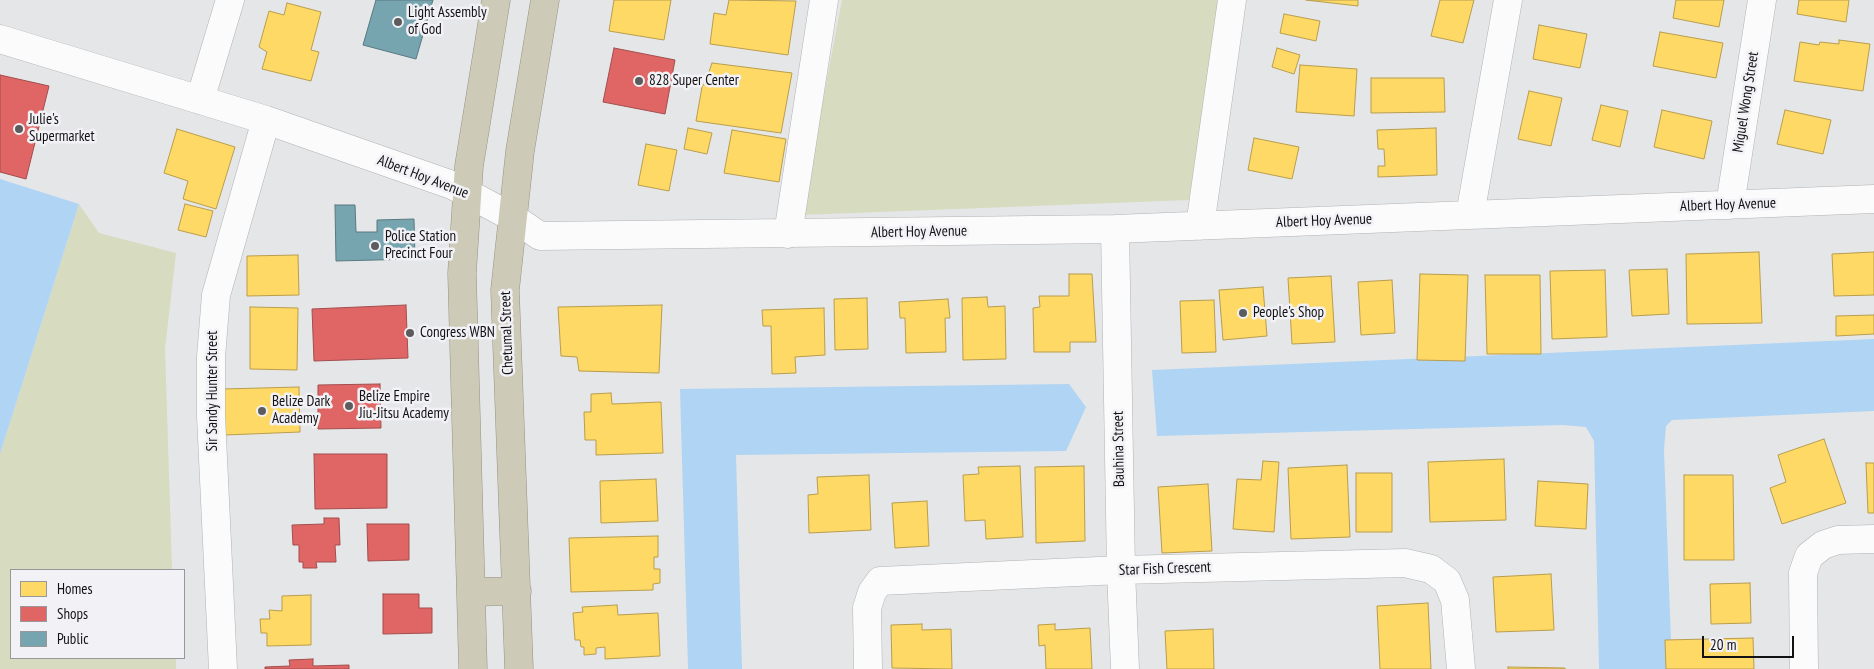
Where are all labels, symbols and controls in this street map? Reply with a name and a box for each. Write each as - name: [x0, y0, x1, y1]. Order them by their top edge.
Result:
- place label: Light Assembly of God: [408, 4, 487, 39]
- marker: Light Assembly of God: [392, 16, 404, 28]
- street label: Miguel Wong Street: [1729, 50, 1763, 154]
- place label: 828 Super Center: [649, 72, 739, 90]
- marker: 828 Super Center: [633, 75, 645, 87]
- place label: Julie's Supermarket: [29, 111, 95, 146]
- marker: Julie's Supermarket: [13, 123, 25, 135]
- street label: Albert Hoy Avenue: [375, 151, 471, 203]
- street label: Albert Hoy Avenue: [1680, 194, 1776, 216]
- street label: Albert Hoy Avenue: [1276, 210, 1372, 232]
- street label: Albert Hoy Avenue: [871, 222, 967, 242]
- place label: Police Station Precinct Four: [385, 228, 456, 263]
- marker: Police Station Precinct Four: [369, 240, 381, 252]
- street label: Chetumal Street: [497, 291, 517, 375]
- place label: People's Shop: [1253, 304, 1324, 322]
- marker: People's Shop: [1237, 307, 1249, 319]
- place label: Congress WBN: [420, 324, 495, 342]
- marker: Congress WBN: [404, 327, 416, 339]
- street label: Sir Sandy Hunter Street: [204, 331, 222, 451]
- place label: Belize Empire Jiu-Jitsu Academy: [359, 388, 449, 423]
- place label: Belize Dark Academy: [272, 393, 330, 428]
- marker: Belize Empire Jiu-Jitsu Academy: [343, 400, 355, 412]
- marker: Belize Dark Academy: [256, 405, 268, 417]
- street label: Bauhina Street: [1109, 411, 1129, 487]
- street label: Star Fish Crescent: [1119, 558, 1211, 580]
- legend: [10, 569, 185, 659]
- text: Homes: [57, 579, 93, 598]
- text: Shops: [57, 604, 88, 623]
- scale bar: [1704, 626, 1796, 658]
- text: Public: [57, 629, 88, 648]
- text: 20 m: [1710, 635, 1736, 654]

